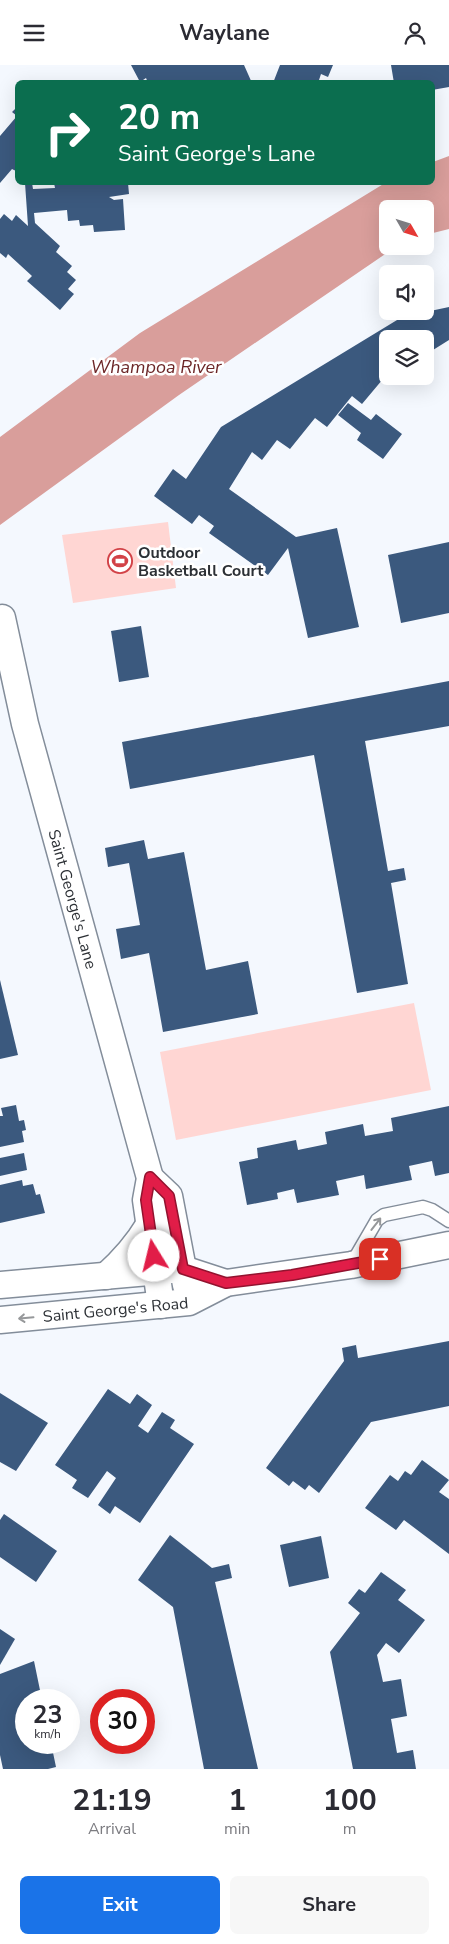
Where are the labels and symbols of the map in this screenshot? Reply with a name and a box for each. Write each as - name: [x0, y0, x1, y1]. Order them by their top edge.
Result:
- north arrow: [379, 200, 434, 255]
- water label: Whampoa River: [90, 355, 222, 379]
- place label: Outdoor Basketball Court: [138, 542, 264, 582]
- sports icon: Outdoor Basketball Court: [107, 548, 133, 574]
- street label: Saint George's Lane: [43, 827, 102, 971]
- one-way arrow: [370, 1218, 381, 1231]
- position arrow: [127, 1229, 179, 1281]
- pin: [359, 1238, 401, 1280]
- street label: Saint George's Road: [42, 1292, 189, 1328]
- one-way arrow: [18, 1313, 34, 1323]
- speed limit sign: 30: [90, 1689, 155, 1754]

